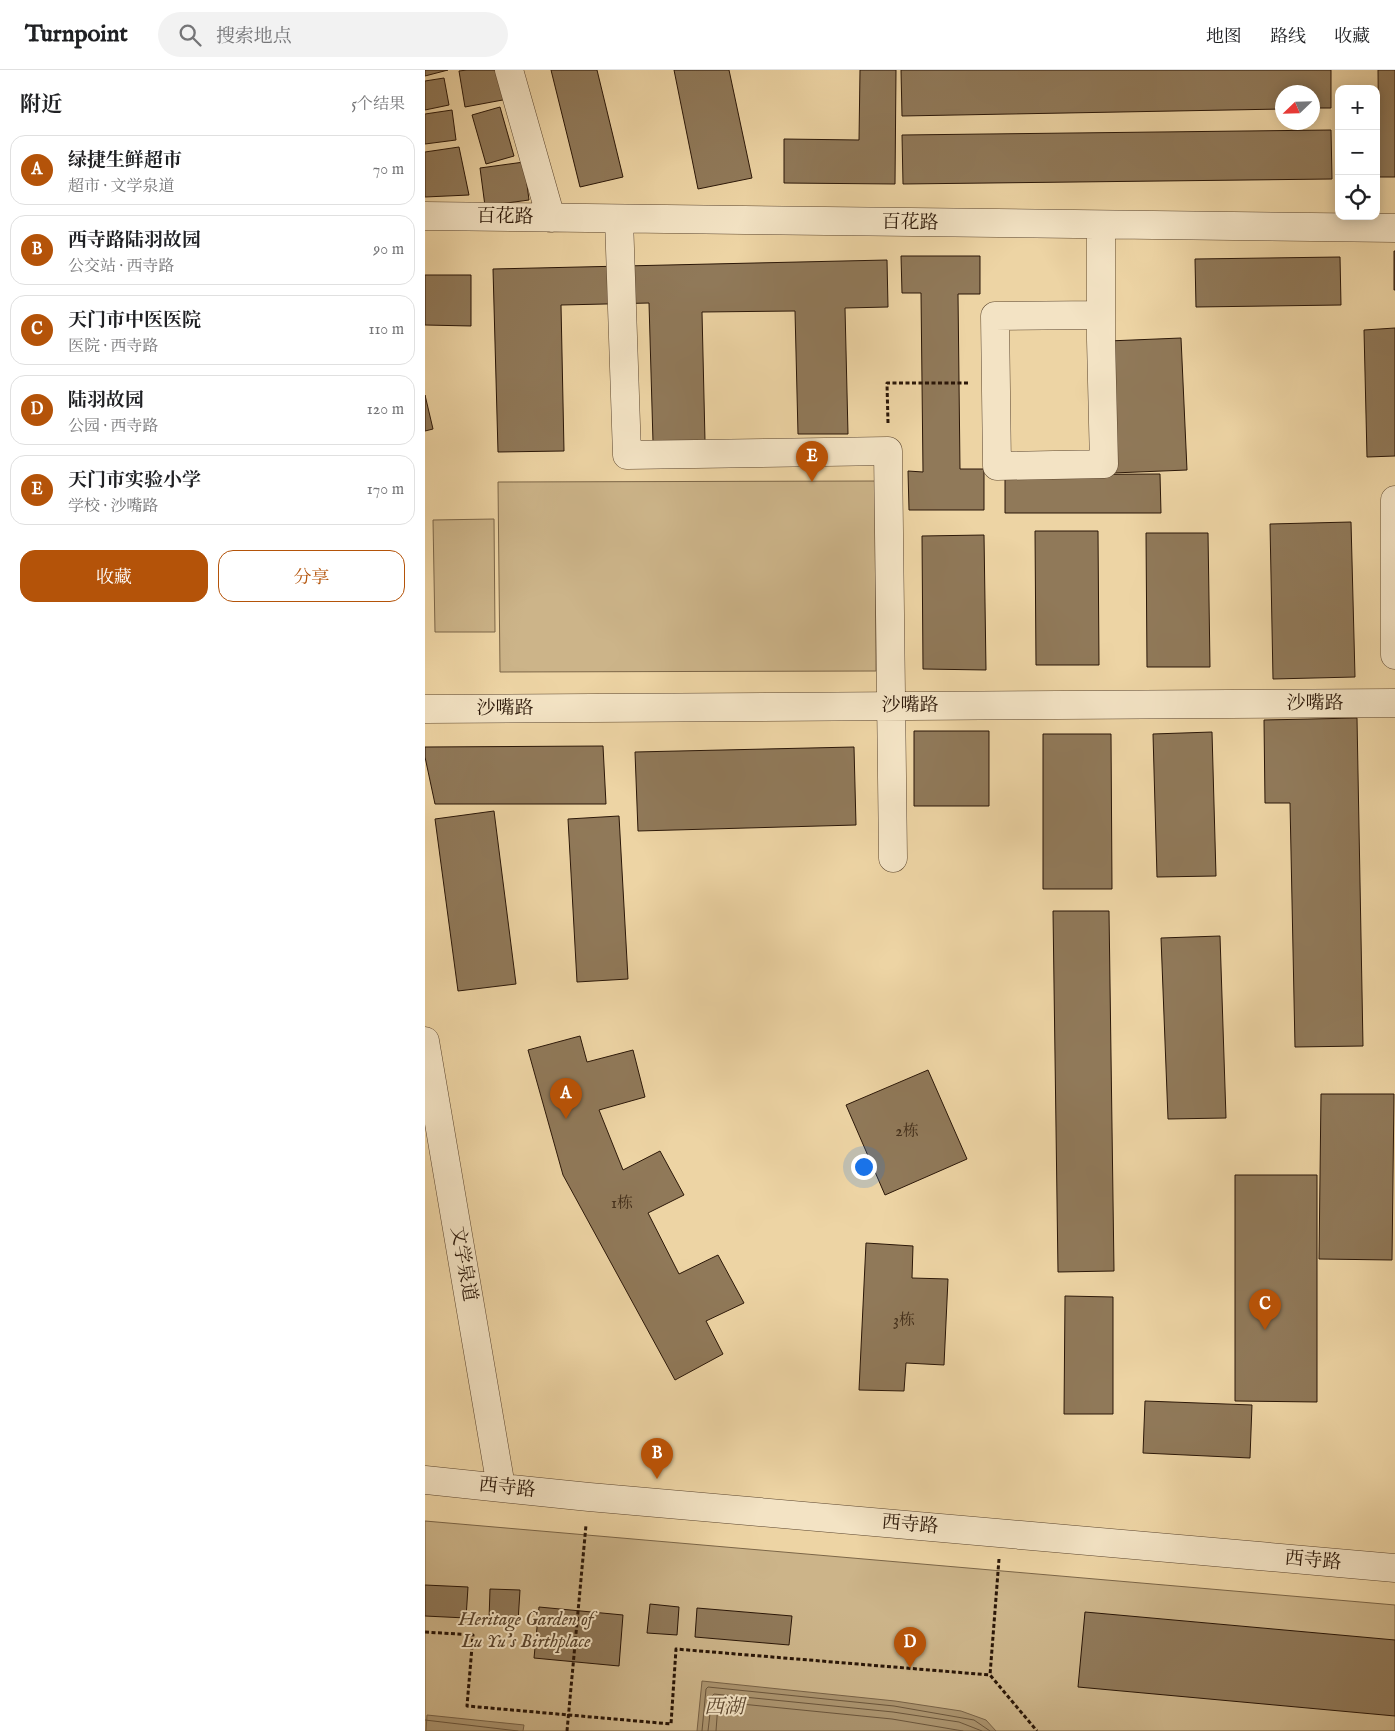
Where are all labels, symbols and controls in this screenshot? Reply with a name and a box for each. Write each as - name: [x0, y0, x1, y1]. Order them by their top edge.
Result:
- search box: [158, 12, 508, 57]
- text: Turnpoint: [25, 19, 128, 50]
- icon: search: [176, 21, 204, 49]
- text: 搜索地点: [216, 25, 292, 49]
- text: 地图: [1206, 26, 1242, 49]
- text: 路线: [1270, 26, 1306, 49]
- text: 收藏: [1334, 26, 1370, 49]
- north arrow: [1275, 85, 1320, 130]
- map controls: [1335, 85, 1380, 220]
- button: +: [1335, 85, 1380, 130]
- text: 附近: [20, 92, 62, 119]
- text: 5个结果: [351, 95, 405, 115]
- button: −: [1335, 130, 1380, 175]
- text: 绿捷生鲜超市: [68, 149, 182, 173]
- text: A: [32, 160, 42, 180]
- text: 70 m: [373, 160, 404, 180]
- button: locate: [1335, 175, 1380, 220]
- text: 超市 · 文学泉道: [68, 177, 175, 197]
- street label: 百花路: [476, 205, 534, 229]
- street label: 百花路: [881, 211, 939, 235]
- text: 西寺路陆羽故园: [68, 229, 201, 253]
- text: B: [32, 240, 42, 260]
- text: 90 m: [373, 240, 404, 260]
- text: 公交站 · 西寺路: [68, 257, 175, 277]
- text: 天门市中医医院: [68, 309, 201, 333]
- text: C: [31, 320, 43, 340]
- text: 110 m: [368, 320, 404, 340]
- text: 医院 · 西寺路: [68, 337, 159, 357]
- text: 陆羽故园: [68, 389, 144, 413]
- text: D: [31, 400, 43, 420]
- text: 120 m: [367, 400, 404, 420]
- text: 公园 · 西寺路: [68, 417, 159, 437]
- pin: E: [796, 441, 828, 482]
- text: 天门市实验小学: [68, 469, 201, 493]
- text: E: [31, 480, 43, 500]
- text: 170 m: [367, 480, 404, 500]
- text: 学校 · 沙嘴路: [68, 497, 159, 517]
- button: 收藏: [20, 550, 208, 602]
- button: 分享: [218, 550, 405, 602]
- street label: 沙嘴路: [1286, 692, 1344, 716]
- street label: 沙嘴路: [881, 694, 939, 718]
- street label: 沙嘴路: [476, 697, 534, 721]
- pin: A: [550, 1078, 582, 1119]
- house number: 2栋: [895, 1122, 919, 1142]
- your location: [851, 1154, 877, 1180]
- house number: 1栋: [611, 1194, 633, 1214]
- street label: 文学泉道: [445, 1224, 481, 1304]
- pin: C: [1249, 1289, 1281, 1330]
- house number: 3栋: [893, 1311, 915, 1331]
- pin: B: [641, 1438, 673, 1479]
- street label: 西寺路: [477, 1473, 537, 1503]
- street label: 西寺路: [881, 1511, 939, 1539]
- street label: 西寺路: [1284, 1547, 1342, 1575]
- park label: Heritage Garden of Lu Yu’s Birthplace: [457, 1608, 598, 1654]
- pin: D: [894, 1627, 926, 1668]
- water label: 西湖: [704, 1695, 747, 1720]

